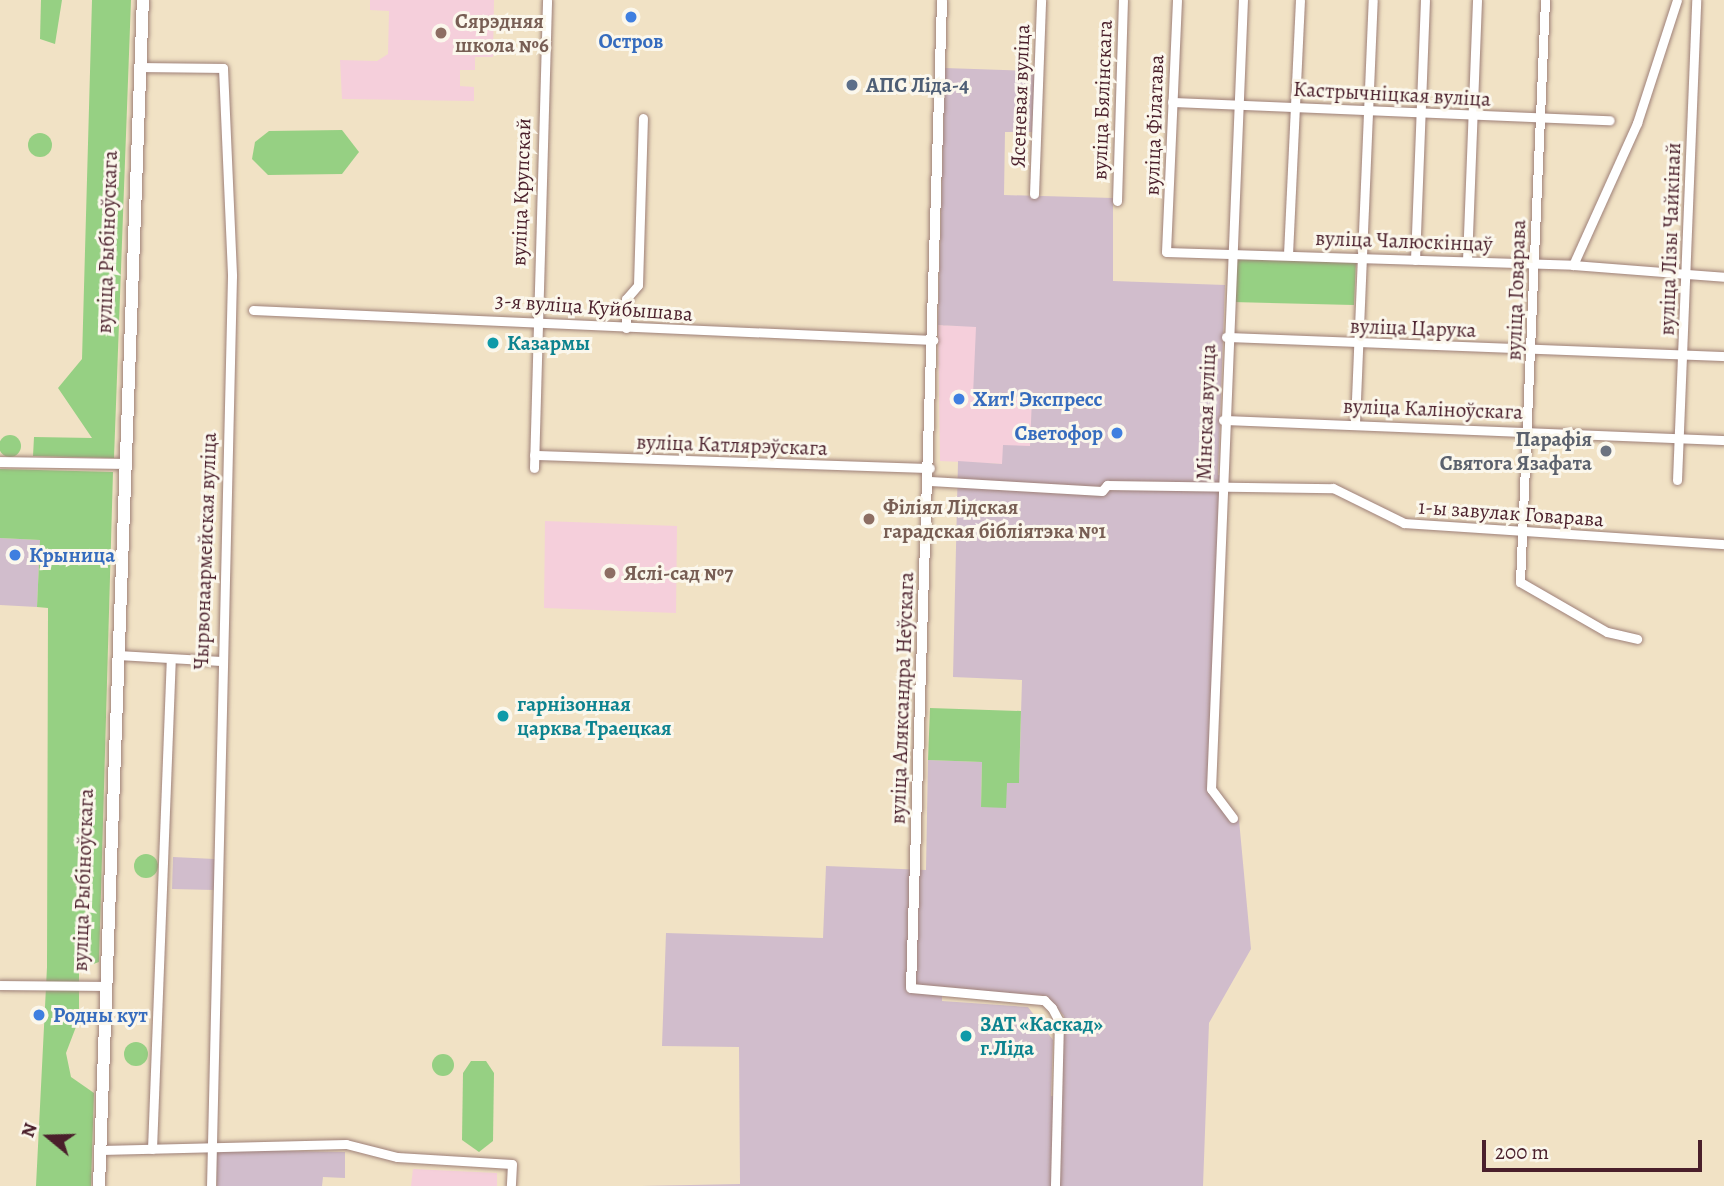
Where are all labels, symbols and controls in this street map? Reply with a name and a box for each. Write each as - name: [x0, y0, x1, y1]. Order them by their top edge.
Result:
- place label: Сярэдняя школа №6: [455, 8, 549, 58]
- marker: Остров: [623, 9, 639, 25]
- street label: вуліца Бялінскага: [1087, 19, 1117, 181]
- street label: Ясеневая вуліца: [1005, 24, 1035, 168]
- marker: Сярэдняя школа №6: [433, 25, 449, 41]
- place label: Остров: [599, 28, 663, 54]
- street label: вуліца Філатава: [1139, 54, 1169, 196]
- place label: АПС Ліда-4: [866, 72, 969, 98]
- street label: Кастрычніцкая вуліца: [1293, 76, 1491, 112]
- marker: АПС Ліда-4: [844, 77, 860, 93]
- street label: вуліца Крупскай: [506, 118, 536, 266]
- street label: вуліца Лізы Чайкінай: [1654, 142, 1686, 336]
- street label: вуліца Рыбіноўскага: [91, 150, 123, 334]
- street label: вуліца Говарава: [1501, 219, 1531, 361]
- street label: вуліца Чалюскінцаў: [1315, 225, 1493, 257]
- street label: 3-я вуліца Куйбышава: [494, 288, 694, 326]
- street label: вуліца Царука: [1349, 313, 1477, 343]
- place label: Казармы: [507, 330, 590, 356]
- marker: Казармы: [485, 335, 501, 351]
- street label: Мінская вуліца: [1191, 343, 1221, 481]
- place label: Хит! Экспресс: [973, 386, 1103, 412]
- marker: Хит! Экспресс: [951, 391, 967, 407]
- street label: вуліца Каліноўскага: [1343, 393, 1523, 425]
- place label: Светофор: [1015, 420, 1103, 446]
- marker: Светофор: [1109, 425, 1125, 441]
- place label: Парафія Святога Язафата: [1440, 426, 1592, 476]
- street label: вуліца Катлярэўскага: [636, 429, 828, 461]
- street label: Чырвонаармейская вуліца: [188, 432, 222, 670]
- marker: Парафія Святога Язафата: [1598, 443, 1614, 459]
- place label: Філіял Лідская гарадская бібліятэка №1: [883, 494, 1106, 544]
- street label: 1-ы завулак Говарава: [1417, 494, 1605, 532]
- marker: Філіял Лідская гарадская бібліятэка №1: [861, 511, 877, 527]
- place label: Крыница: [29, 542, 115, 568]
- marker: Крыница: [7, 547, 23, 563]
- place label: Яслі-сад №7: [624, 560, 733, 586]
- marker: Яслі-сад №7: [602, 565, 618, 581]
- street label: вуліца Аляксандра Неўскага: [885, 571, 919, 825]
- place label: гарнізонная царква Траецкая: [517, 691, 672, 741]
- marker: гарнізонная царква Траецкая: [495, 708, 511, 724]
- street label: вуліца Рыбіноўскага: [67, 788, 99, 972]
- place label: Родны кут: [53, 1002, 148, 1028]
- marker: Родны кут: [31, 1007, 47, 1023]
- place label: ЗАТ «Каскад» г.Ліда: [980, 1011, 1103, 1061]
- marker: ЗАТ «Каскад» г.Ліда: [958, 1028, 974, 1044]
- north arrow: [14, 1102, 84, 1172]
- text: N: [15, 1119, 44, 1141]
- scale bar: [1486, 1126, 1706, 1170]
- text: 200 m: [1495, 1138, 1549, 1166]

